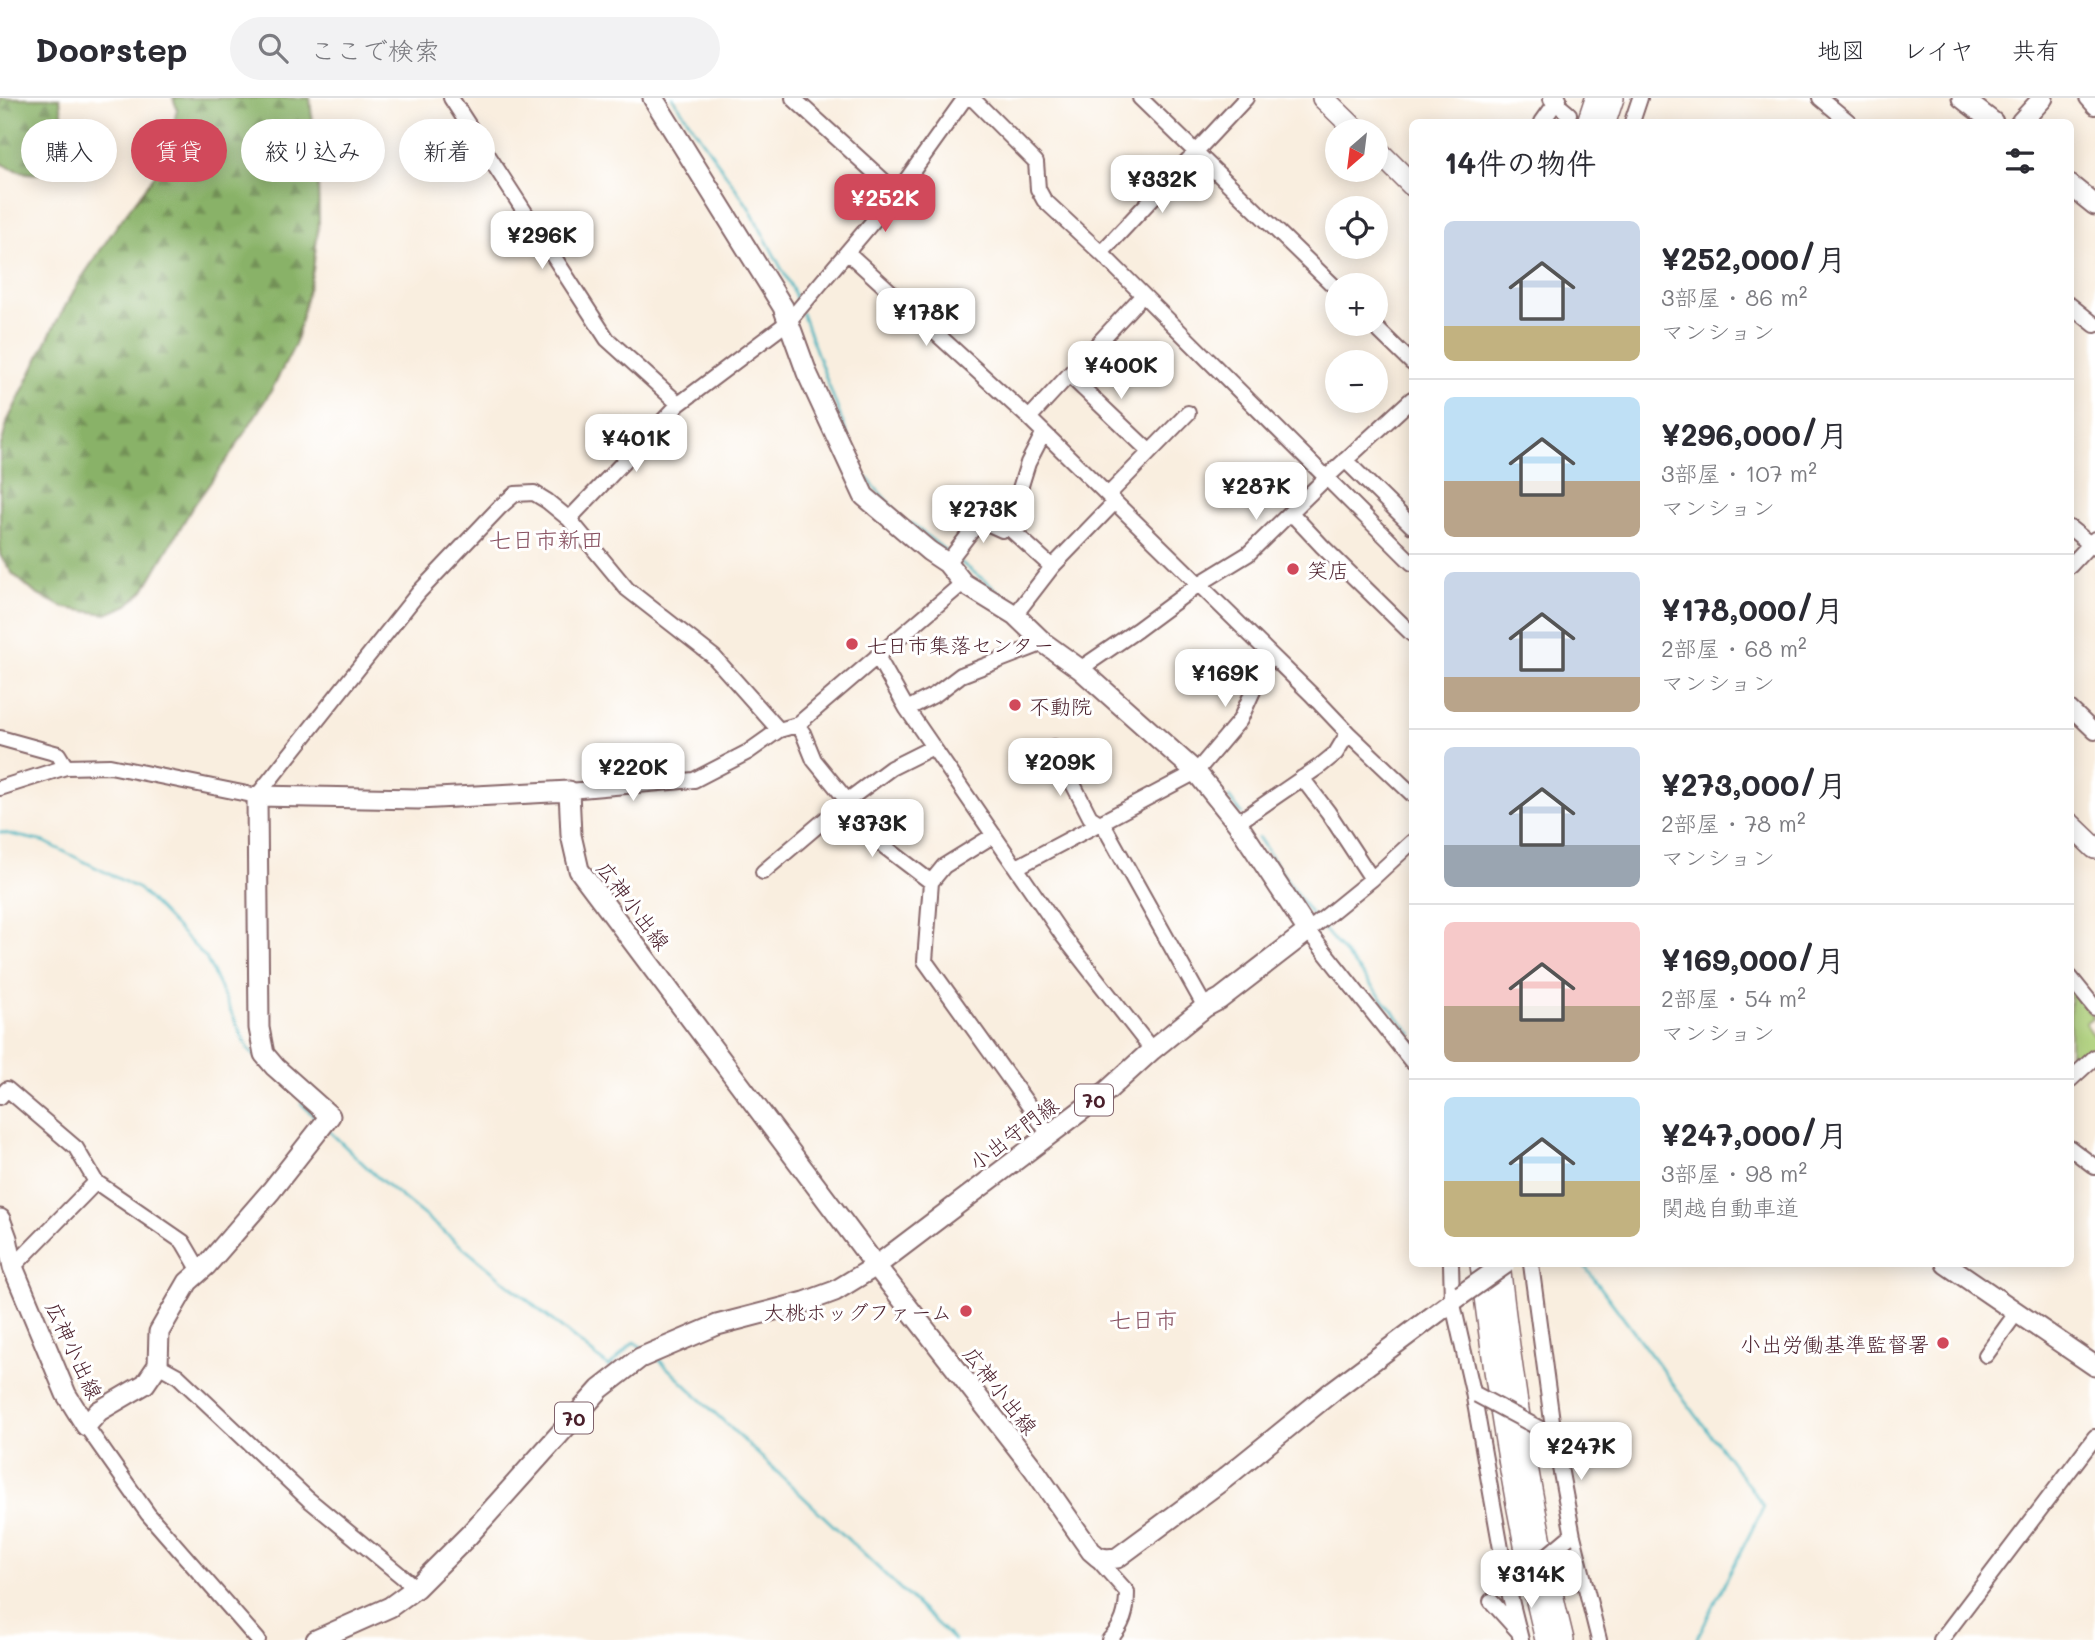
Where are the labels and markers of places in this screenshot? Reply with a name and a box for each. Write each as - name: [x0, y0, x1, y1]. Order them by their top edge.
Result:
- pin: ¥332K: [1113, 156, 1211, 215]
- pin: ¥252K: [836, 174, 934, 234]
- pin: ¥296K: [493, 212, 591, 271]
- pin: ¥178K: [877, 288, 975, 348]
- pin: ¥400K: [1072, 342, 1170, 401]
- pin: ¥401K: [587, 414, 685, 474]
- pin: ¥287K: [1207, 462, 1305, 522]
- pin: ¥273K: [934, 486, 1032, 545]
- place label: 笑店: [1307, 556, 1349, 583]
- marker: 笑店: [1285, 561, 1301, 577]
- place label: 七日市集落センター: [866, 631, 1054, 658]
- marker: 七日市集落センター: [844, 636, 860, 652]
- pin: ¥169K: [1176, 650, 1274, 709]
- place label: 不動院: [1029, 692, 1092, 719]
- marker: 不動院: [1007, 697, 1023, 713]
- pin: ¥209K: [1011, 738, 1109, 798]
- pin: ¥220K: [584, 744, 682, 803]
- pin: ¥373K: [823, 800, 921, 859]
- place label: 大桃ホッグファーム: [764, 1298, 952, 1325]
- marker: 大桃ホッグファーム: [958, 1303, 974, 1319]
- place label: 小出労働基準監督署: [1740, 1330, 1929, 1357]
- marker: 小出労働基準監督署: [1935, 1335, 1951, 1351]
- pin: ¥247K: [1532, 1422, 1630, 1482]
- pin: ¥314K: [1482, 1550, 1580, 1610]

